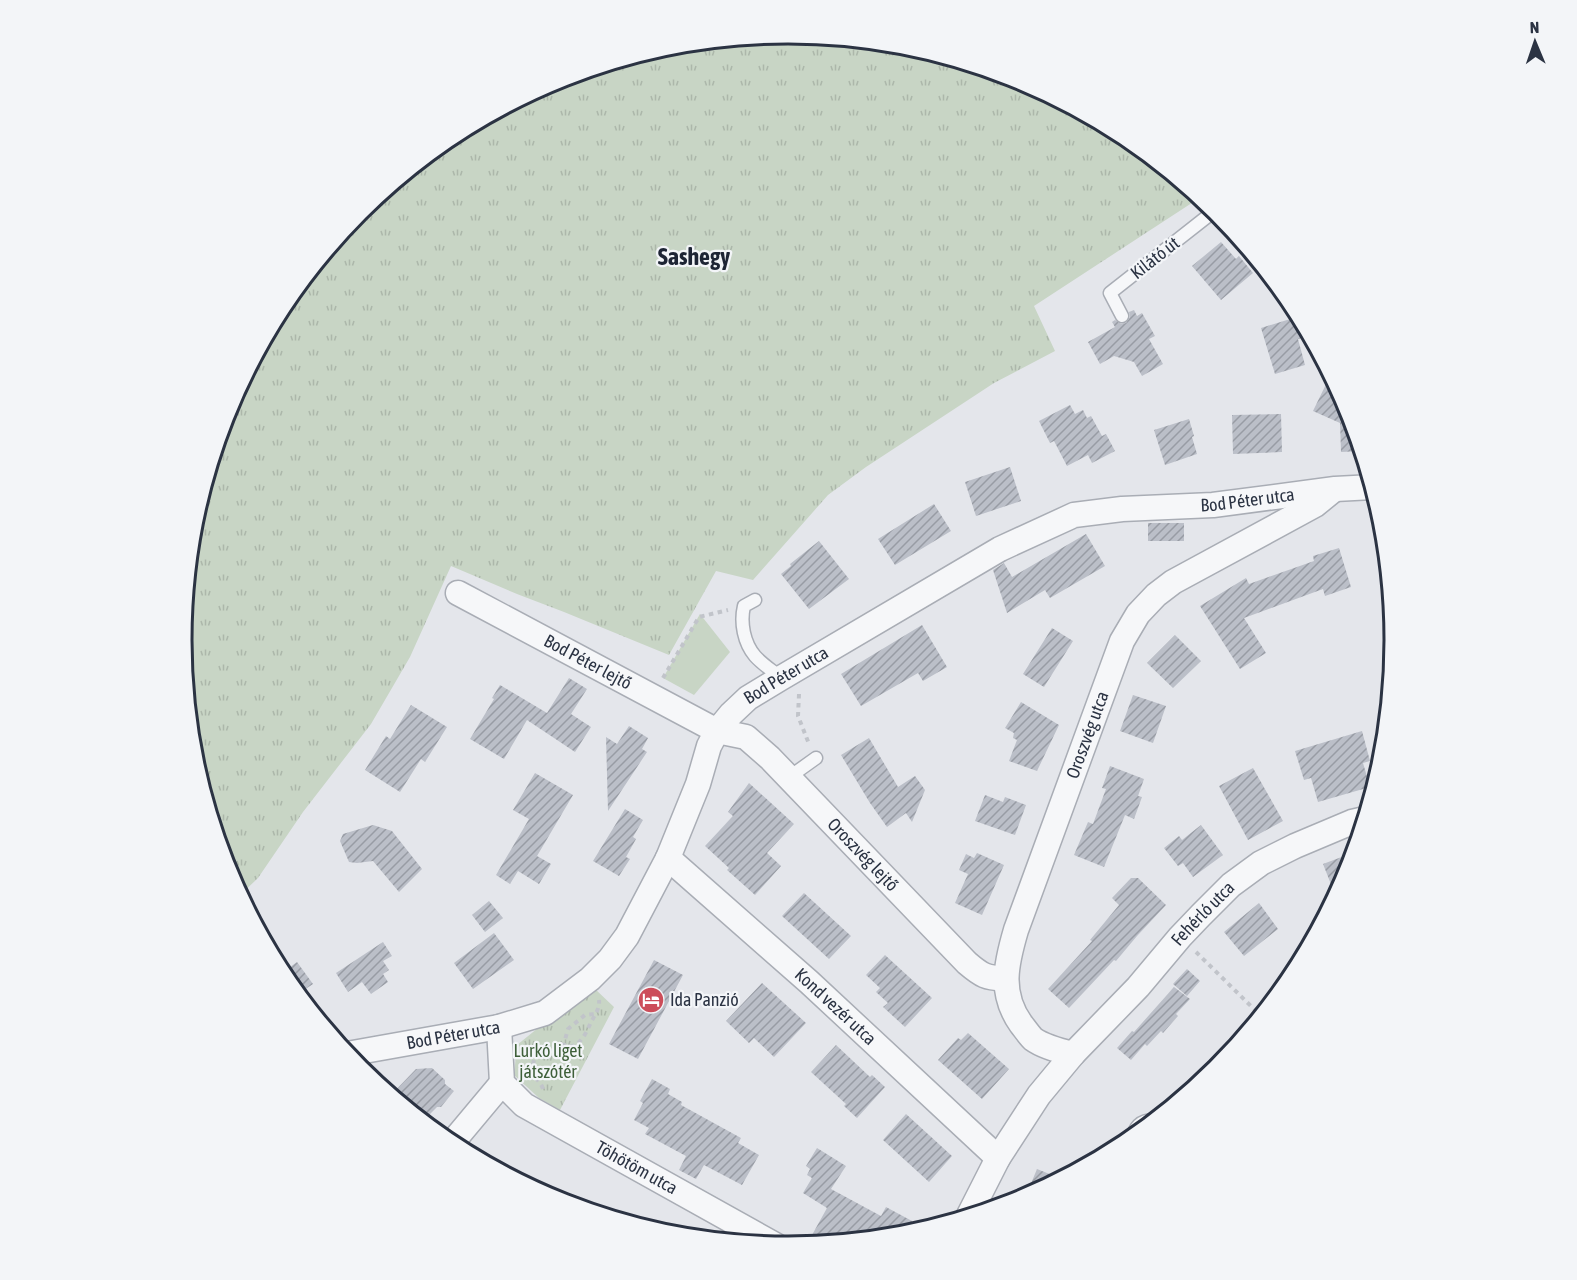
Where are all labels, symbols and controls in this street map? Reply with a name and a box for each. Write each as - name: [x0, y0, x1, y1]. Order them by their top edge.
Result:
- north arrow: [1505, 12, 1565, 72]
- text: N: [1529, 18, 1540, 36]
- street label: Kilátó út: [1126, 232, 1183, 283]
- district label: Sashegy: [658, 243, 730, 270]
- street label: Bod Péter utca: [1200, 483, 1296, 516]
- street label: Bod Péter lejtő: [541, 630, 635, 694]
- street label: Bod Péter utca: [740, 642, 832, 708]
- street label: Oroszvég utca: [1061, 688, 1113, 781]
- street label: Oroszvég lejtő: [823, 813, 903, 895]
- street label: Fehérló utca: [1166, 877, 1239, 950]
- street label: Kond vezér utca: [791, 964, 881, 1049]
- hotel icon: Ida Panzió: [636, 985, 666, 1015]
- place label: Ida Panzió: [670, 989, 739, 1010]
- street label: Bod Péter utca: [405, 1016, 502, 1053]
- park label: Lurkó liget játszótér: [513, 1040, 583, 1082]
- street label: Töhötöm utca: [592, 1136, 681, 1198]

